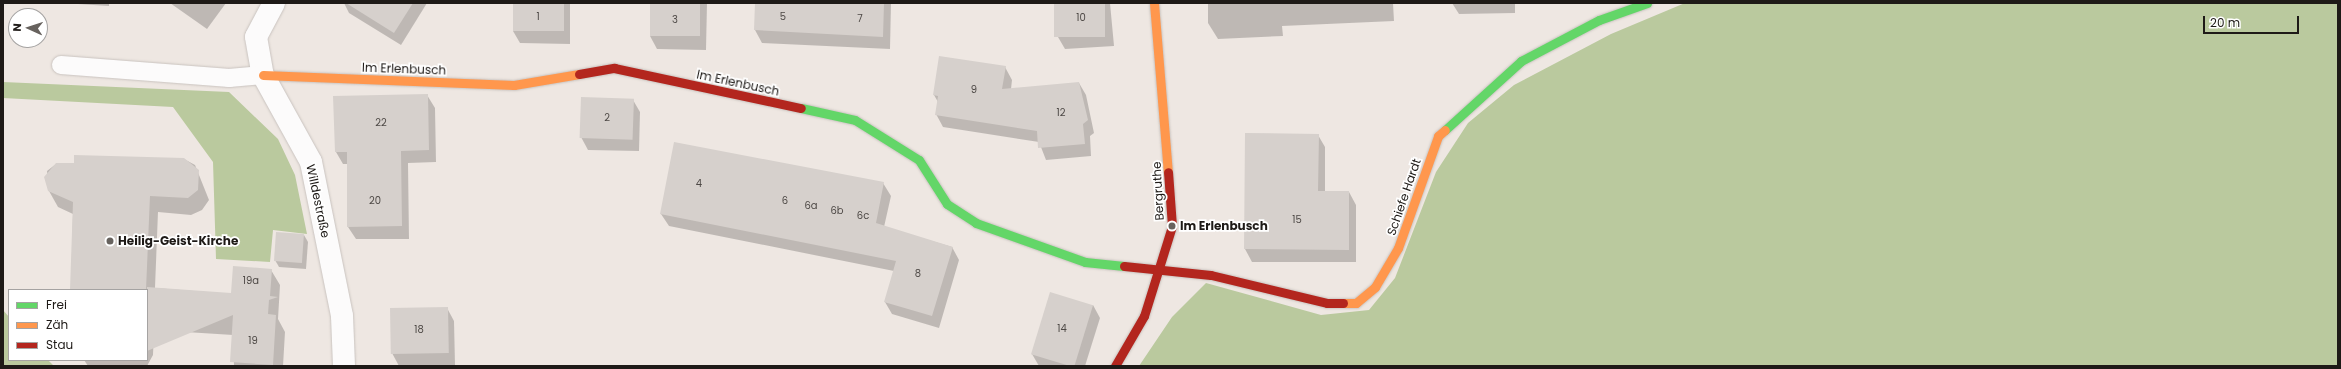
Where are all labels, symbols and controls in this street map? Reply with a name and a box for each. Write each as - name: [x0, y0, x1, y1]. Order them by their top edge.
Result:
- north arrow: [8, 8, 48, 48]
- scale bar: [2205, 8, 2301, 34]
- house number: 1: [536, 11, 540, 23]
- house number: 5: [780, 11, 786, 23]
- house number: 10: [1076, 12, 1086, 24]
- house number: 7: [857, 13, 863, 25]
- house number: 3: [672, 14, 678, 26]
- text: 20 m: [2210, 14, 2240, 31]
- text: N: [9, 23, 25, 32]
- street label: Im Erlenbusch: [362, 60, 446, 78]
- street label: Im Erlenbusch: [695, 67, 781, 99]
- house number: 9: [971, 84, 977, 96]
- house number: 12: [1057, 107, 1065, 119]
- house number: 2: [604, 112, 610, 124]
- house number: 22: [375, 117, 387, 129]
- street label: Schiefe Hardt: [1384, 157, 1424, 237]
- street label: Bergruthe: [1149, 161, 1167, 221]
- street label: Willdestraße: [303, 163, 333, 239]
- house number: 4: [696, 178, 702, 190]
- house number: 20: [369, 195, 381, 207]
- house number: 6: [782, 195, 788, 207]
- house number: 6a: [804, 200, 818, 212]
- house number: 6b: [830, 205, 844, 217]
- house number: 6c: [857, 210, 869, 222]
- house number: 15: [1292, 214, 1302, 226]
- place label: Im Erlenbusch: [1180, 219, 1268, 233]
- marker: Im Erlenbusch: [1167, 221, 1177, 231]
- place label: Heilig-Geist-Kirche: [118, 234, 238, 248]
- marker: Heilig-Geist-Kirche: [105, 236, 115, 246]
- house number: 8: [915, 268, 921, 280]
- house number: 19a: [243, 275, 259, 287]
- legend: [8, 289, 148, 361]
- text: Frei: [46, 296, 67, 313]
- text: Zäh: [46, 316, 68, 333]
- house number: 14: [1057, 323, 1067, 335]
- house number: 18: [414, 324, 424, 336]
- house number: 19: [248, 335, 258, 347]
- text: Stau: [46, 336, 73, 353]

